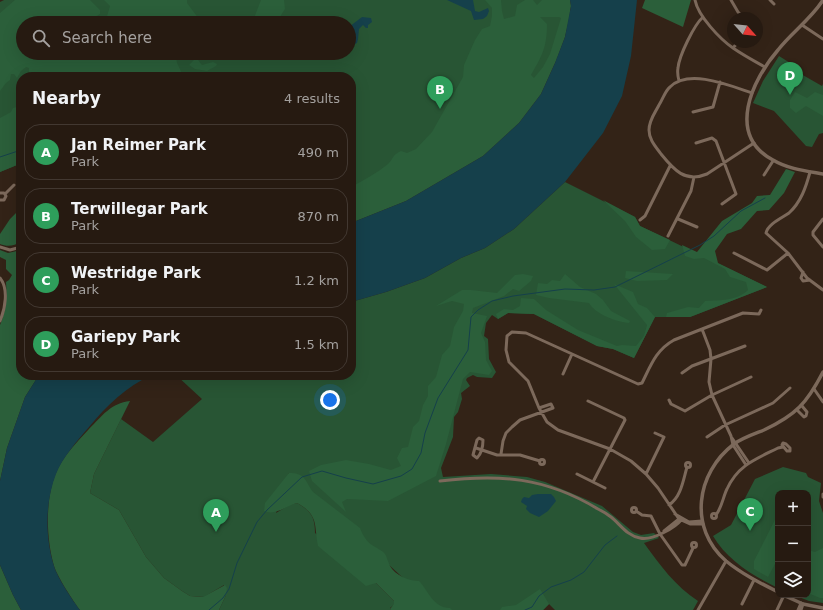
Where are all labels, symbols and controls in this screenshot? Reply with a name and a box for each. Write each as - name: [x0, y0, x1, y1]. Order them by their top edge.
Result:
- north arrow: [727, 12, 763, 48]
- search box: [16, 16, 356, 60]
- icon: search: [30, 27, 52, 49]
- text: Search here: [62, 29, 152, 47]
- pin: D: [777, 62, 803, 95]
- pin: B: [427, 76, 453, 109]
- text: Nearby: [32, 88, 101, 108]
- text: 4 results: [284, 91, 340, 106]
- text: Jan Reimer Park: [71, 136, 206, 154]
- text: A: [41, 145, 51, 160]
- text: 490 m: [297, 145, 339, 160]
- text: Park: [71, 154, 99, 169]
- text: Terwillegar Park: [71, 200, 208, 218]
- text: B: [41, 209, 51, 224]
- text: 870 m: [297, 209, 339, 224]
- text: Park: [71, 218, 99, 233]
- text: Westridge Park: [71, 264, 201, 282]
- text: C: [41, 273, 51, 288]
- text: 1.2 km: [294, 273, 339, 288]
- text: Park: [71, 282, 99, 297]
- text: Gariepy Park: [71, 328, 180, 346]
- text: D: [41, 337, 51, 352]
- text: 1.5 km: [294, 337, 339, 352]
- text: Park: [71, 346, 99, 361]
- your location: [320, 390, 340, 410]
- map controls: [775, 490, 811, 598]
- button: +: [775, 490, 811, 526]
- pin: C: [737, 498, 763, 531]
- pin: A: [203, 499, 229, 532]
- button: −: [775, 526, 811, 562]
- button: layers: [775, 562, 811, 598]

